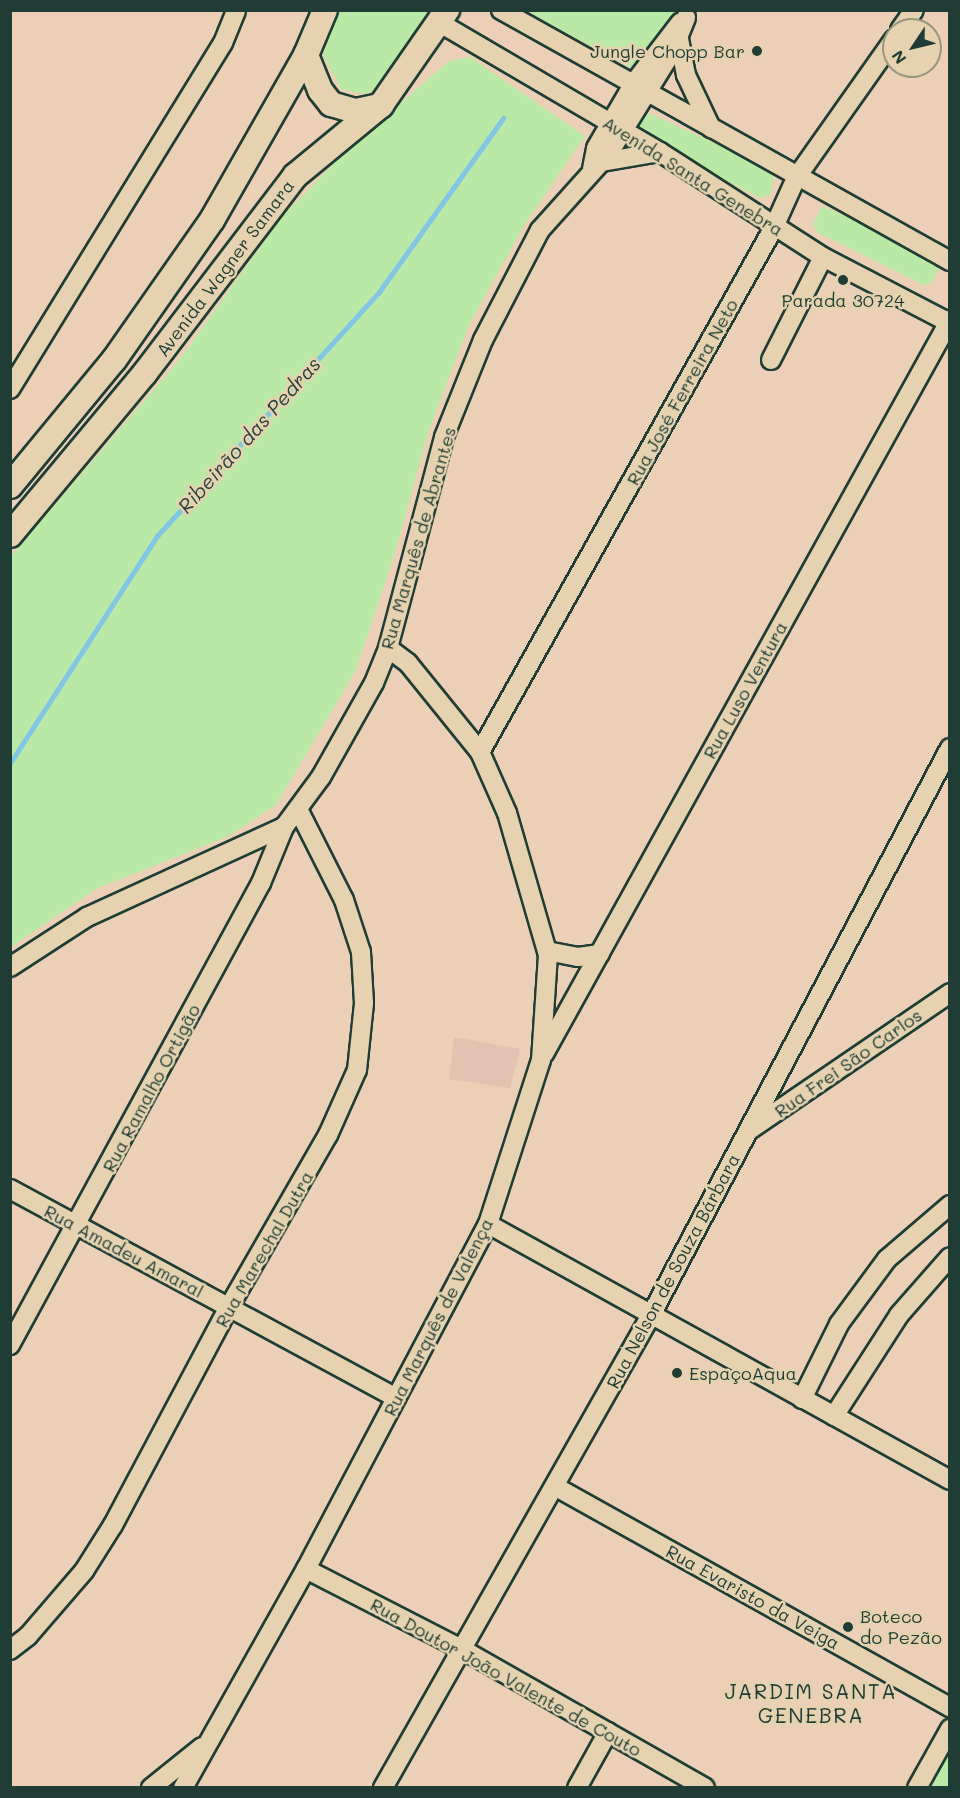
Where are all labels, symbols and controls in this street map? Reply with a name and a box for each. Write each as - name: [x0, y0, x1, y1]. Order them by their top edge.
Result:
- north arrow: [882, 18, 942, 78]
- place label: Jungle Chopp Bar: [590, 40, 745, 62]
- marker: Jungle Chopp Bar: [750, 44, 764, 58]
- text: N: [886, 46, 911, 68]
- street label: Avenida Santa Genebra: [599, 112, 787, 240]
- street label: Avenida Wagner Samara: [151, 175, 299, 361]
- marker: Parada 30724: [836, 273, 850, 287]
- place label: Parada 30724: [781, 289, 905, 311]
- street label: Rua José Ferreira Neto: [622, 295, 742, 489]
- water label: Ribeirão das Pedras: [173, 352, 325, 518]
- street label: Rua Marquês de Abrantes: [376, 424, 460, 652]
- street label: Rua Luso Ventura: [698, 618, 792, 762]
- street label: Rua Ramalho Ortigão: [98, 1000, 204, 1176]
- street label: Rua Frei São Carlos: [770, 1004, 926, 1122]
- street label: Rua Nelson de Souza Bárbara: [602, 1150, 744, 1392]
- street label: Rua Marechal Dutra: [210, 1167, 318, 1331]
- street label: Rua Amadeu Amaral: [41, 1200, 207, 1302]
- street label: Rua Marquês de Valença: [379, 1215, 497, 1419]
- place label: EspaçoAqua: [689, 1362, 797, 1384]
- marker: EspaçoAqua: [670, 1366, 684, 1380]
- street label: Rua Evaristo da Veiga: [662, 1540, 844, 1654]
- street label: Rua Doutor João Valente de Couto: [367, 1593, 645, 1761]
- place label: Boteco do Pezão: [860, 1606, 942, 1648]
- marker: Boteco do Pezão: [841, 1620, 855, 1634]
- district label: JARDIM SANTA GENEBRA: [725, 1678, 897, 1728]

